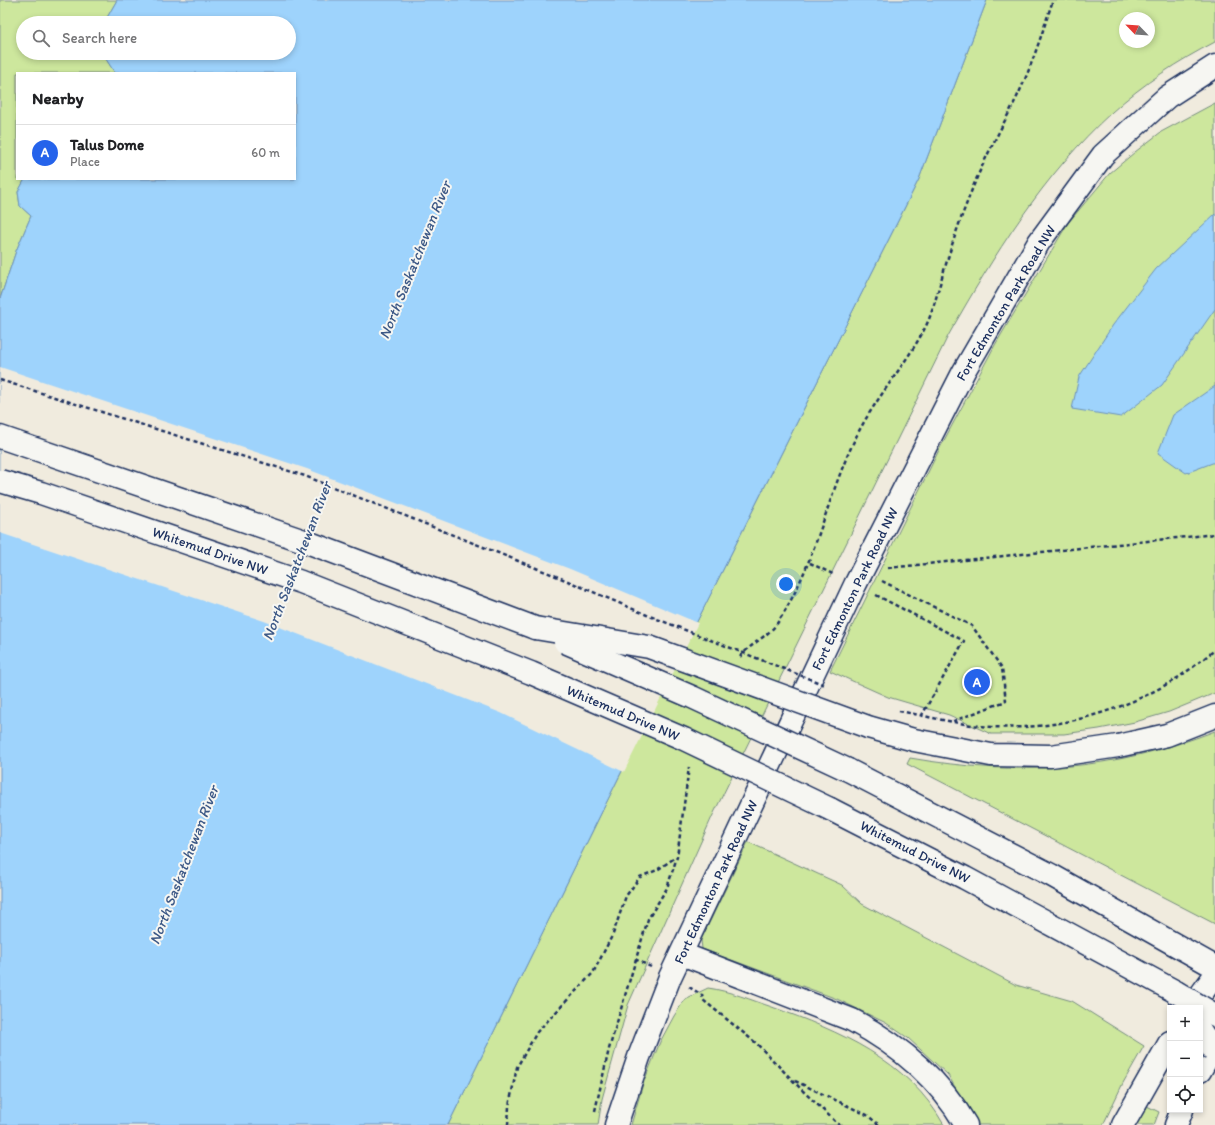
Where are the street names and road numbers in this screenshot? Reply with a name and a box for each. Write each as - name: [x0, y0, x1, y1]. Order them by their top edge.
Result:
- street label: Fort Edmonton Park Road NW: [953, 222, 1059, 384]
- street label: Fort Edmonton Park Road NW: [808, 505, 902, 673]
- street label: Whitemud Drive NW: [150, 523, 270, 579]
- street label: Whitemud Drive NW: [564, 681, 682, 745]
- street label: Fort Edmonton Park Road NW: [670, 797, 762, 967]
- street label: Whitemud Drive NW: [857, 817, 973, 887]

